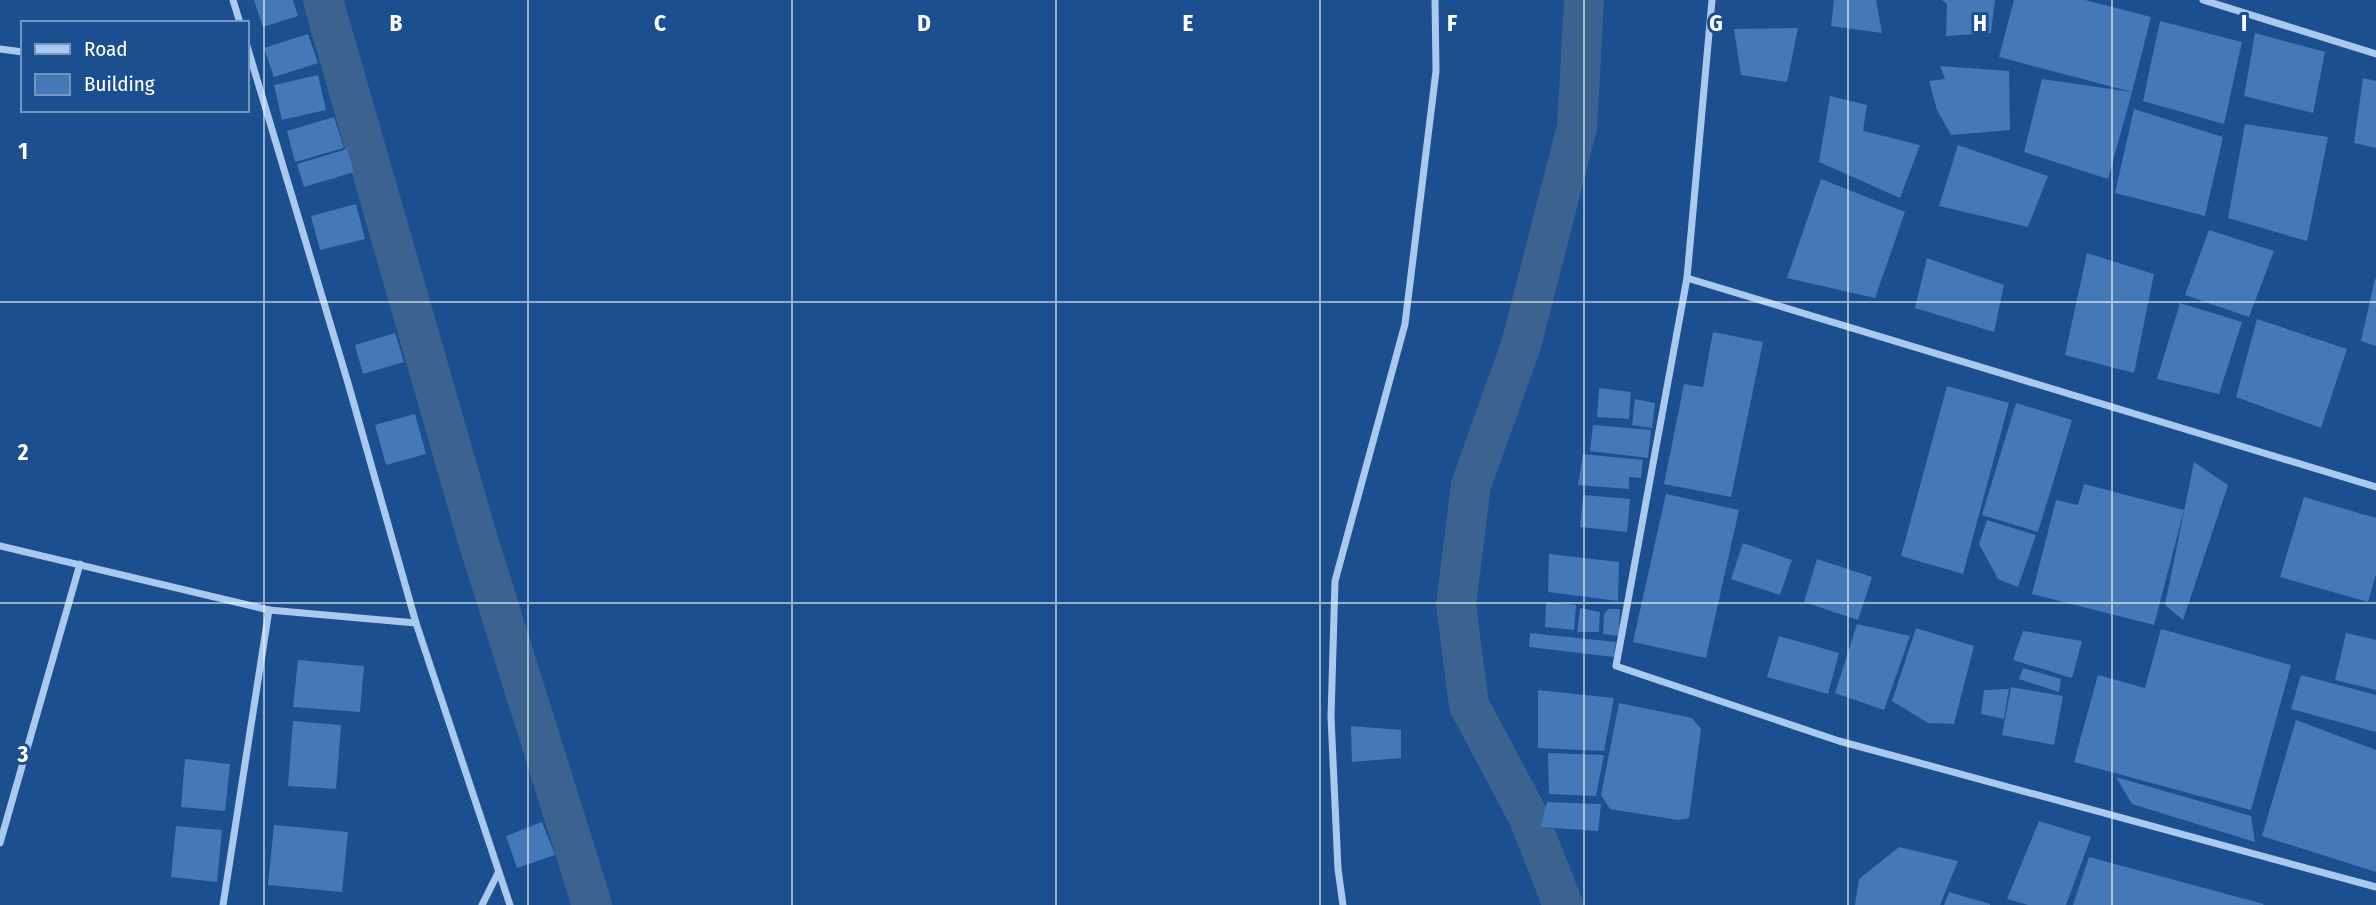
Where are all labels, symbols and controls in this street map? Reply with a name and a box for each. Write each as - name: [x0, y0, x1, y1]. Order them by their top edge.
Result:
- text: B: [390, 9, 403, 37]
- text: C: [654, 9, 666, 37]
- text: D: [917, 9, 931, 37]
- text: E: [1183, 9, 1194, 37]
- text: F: [1447, 9, 1457, 37]
- text: G: [1709, 9, 1723, 37]
- text: H: [1973, 9, 1987, 37]
- text: I: [2241, 9, 2247, 37]
- legend: [21, 21, 248, 112]
- text: Road: [84, 36, 128, 62]
- text: Building: [84, 71, 155, 97]
- text: 1: [18, 137, 28, 165]
- text: 2: [17, 438, 29, 466]
- text: 3: [17, 740, 29, 768]

